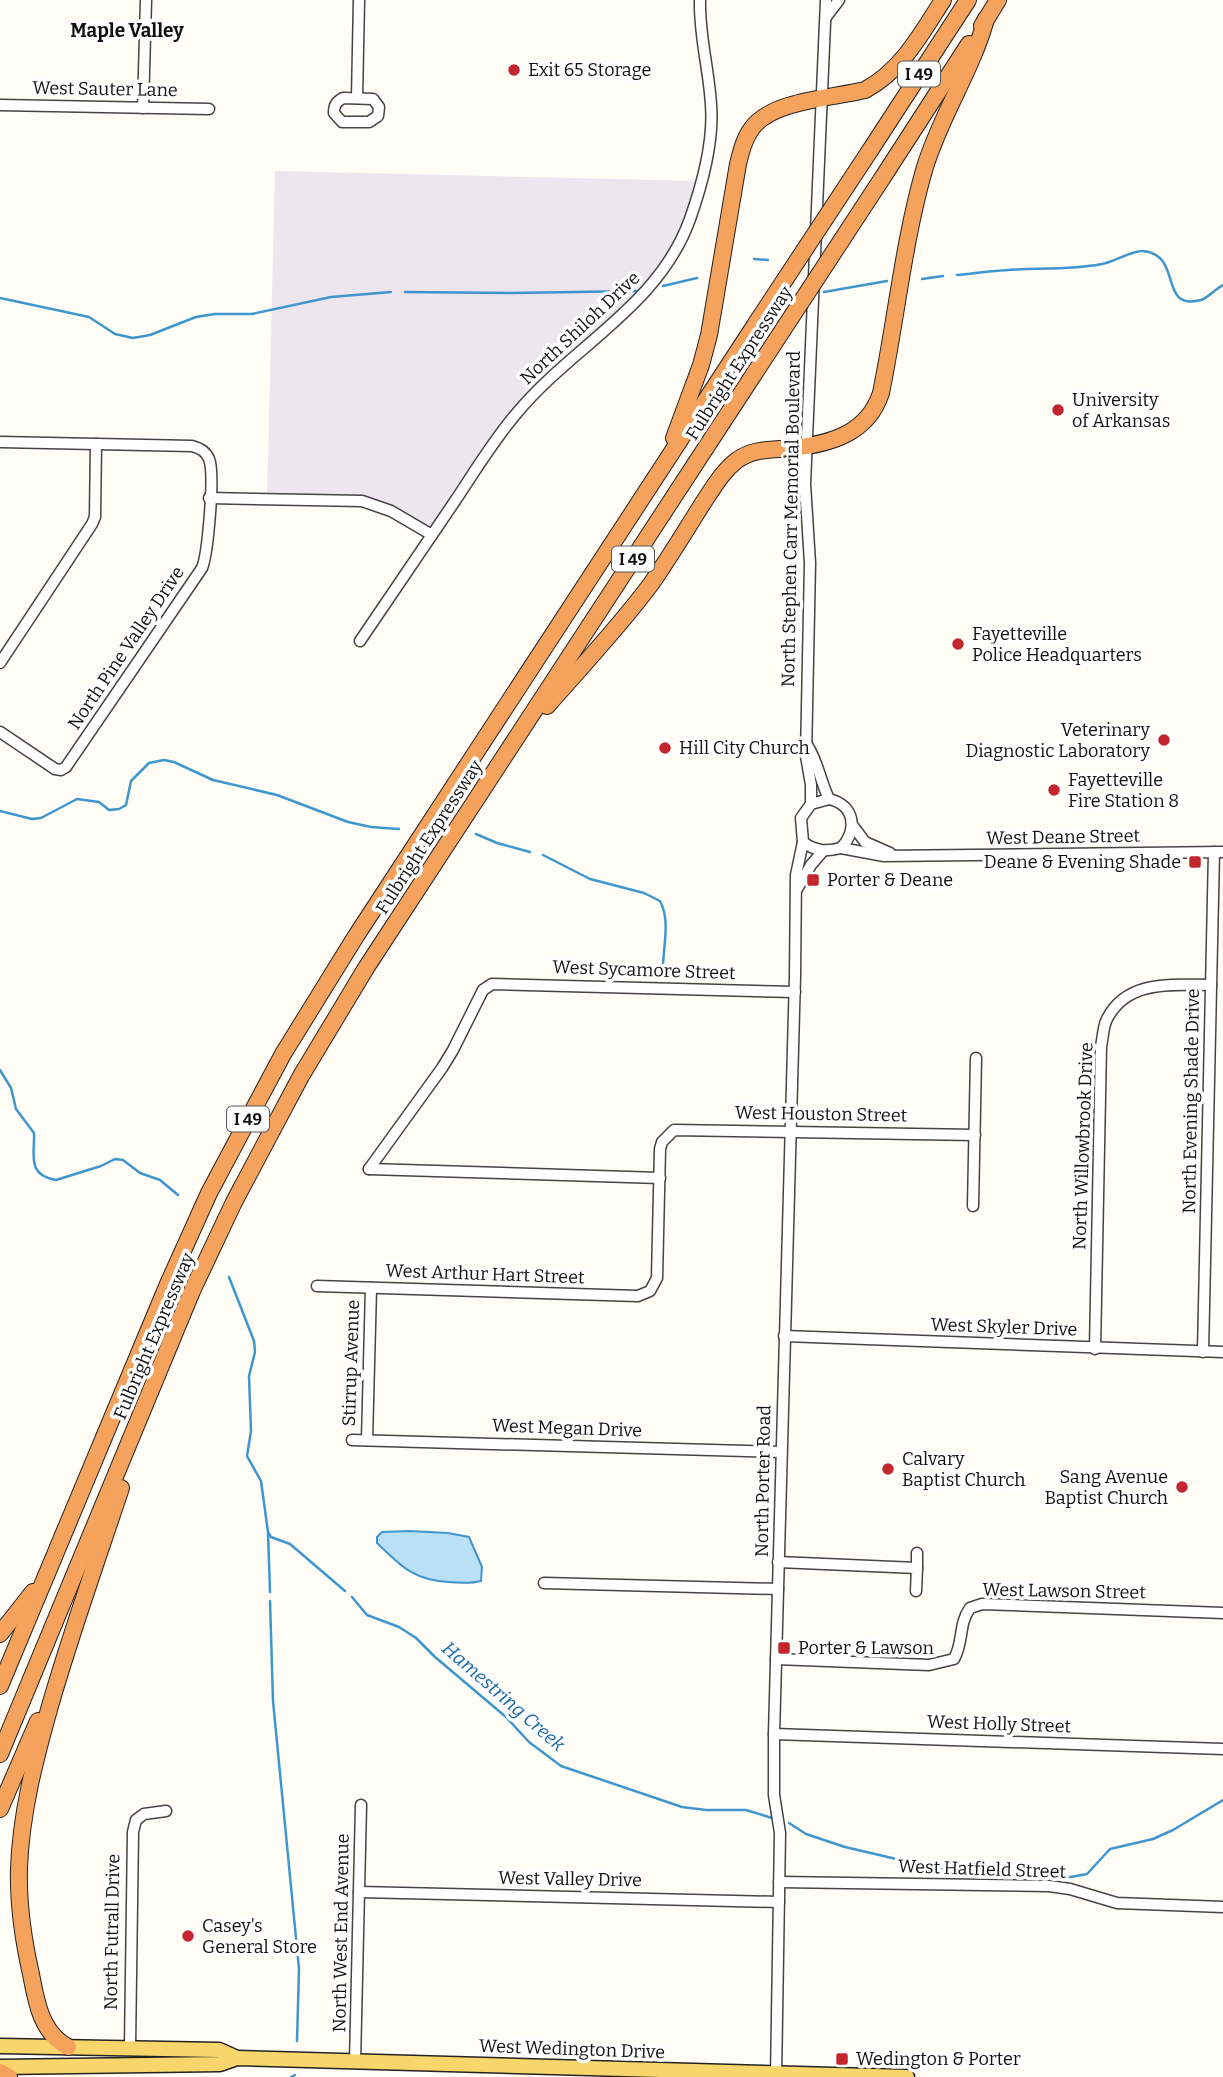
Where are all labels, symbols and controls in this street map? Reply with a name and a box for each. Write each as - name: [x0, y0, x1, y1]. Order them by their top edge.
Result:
- district label: Maple Valley: [70, 19, 184, 42]
- place label: Exit 65 Storage: [528, 59, 651, 81]
- road number: I 49: [898, 61, 940, 86]
- marker: Exit 65 Storage: [506, 62, 522, 78]
- street label: West Sauter Lane: [32, 77, 178, 101]
- street label: North Shiloh Drive: [516, 267, 644, 389]
- street label: Fulbright Expressway: [681, 281, 797, 444]
- street label: North Stephen Carr Memorial Boulevard: [777, 350, 805, 687]
- place label: University of Arkansas: [1072, 389, 1170, 432]
- marker: University of Arkansas: [1050, 402, 1066, 418]
- road number: I 49: [612, 546, 654, 572]
- street label: North Pine Valley Drive: [63, 562, 189, 734]
- place label: Fayetteville Police Headquarters: [972, 623, 1142, 666]
- marker: Fayetteville Police Headquarters: [950, 636, 966, 652]
- place label: Veterinary Diagnostic Laboratory: [966, 719, 1150, 762]
- marker: Veterinary Diagnostic Laboratory: [1156, 732, 1172, 748]
- place label: Hill City Church: [679, 737, 810, 759]
- marker: Hill City Church: [657, 740, 673, 756]
- street label: Fulbright Expressway: [371, 755, 487, 918]
- place label: Fayetteville Fire Station 8: [1068, 769, 1179, 812]
- marker: Fayetteville Fire Station 8: [1046, 782, 1062, 798]
- street label: West Deane Street: [986, 825, 1141, 849]
- place label: Deane & Evening Shade: [984, 851, 1181, 873]
- marker: Deane & Evening Shade: [1187, 854, 1203, 870]
- place label: Porter & Deane: [827, 869, 953, 891]
- marker: Porter & Deane: [805, 872, 821, 888]
- street label: West Sycamore Street: [552, 956, 736, 984]
- street label: North Evening Shade Drive: [1178, 988, 1204, 1214]
- street label: North Willowbrook Drive: [1068, 1042, 1098, 1250]
- street label: West Houston Street: [735, 1101, 908, 1127]
- road number: I 49: [227, 1106, 269, 1132]
- street label: Fulbright Expressway: [109, 1249, 199, 1423]
- street label: West Arthur Hart Street: [385, 1260, 585, 1288]
- street label: Stirrup Avenue: [338, 1299, 364, 1427]
- street label: West Skyler Drive: [930, 1313, 1078, 1341]
- street label: North Porter Road: [751, 1404, 775, 1557]
- street label: West Megan Drive: [491, 1414, 643, 1442]
- place label: Calvary Baptist Church: [902, 1448, 1025, 1491]
- marker: Calvary Baptist Church: [880, 1461, 896, 1477]
- place label: Sang Avenue Baptist Church: [1045, 1466, 1168, 1509]
- marker: Sang Avenue Baptist Church: [1174, 1479, 1190, 1495]
- street label: West Lawson Street: [982, 1579, 1146, 1603]
- water label: Hamestring Creek: [438, 1637, 570, 1756]
- place label: Porter & Lawson: [798, 1637, 934, 1659]
- marker: Porter & Lawson: [776, 1640, 792, 1656]
- street label: West Holly Street: [927, 1710, 1072, 1738]
- street label: North West End Avenue: [328, 1833, 354, 2033]
- street label: North Futrall Drive: [100, 1854, 124, 2010]
- street label: West Hatfield Street: [898, 1855, 1067, 1883]
- street label: West Valley Drive: [498, 1867, 642, 1891]
- place label: Casey's General Store: [202, 1915, 317, 1958]
- marker: Casey's General Store: [180, 1928, 196, 1944]
- street label: West Wedington Drive: [479, 2035, 665, 2063]
- place label: Wedington & Porter: [856, 2048, 1021, 2070]
- marker: Wedington & Porter: [834, 2051, 850, 2067]

